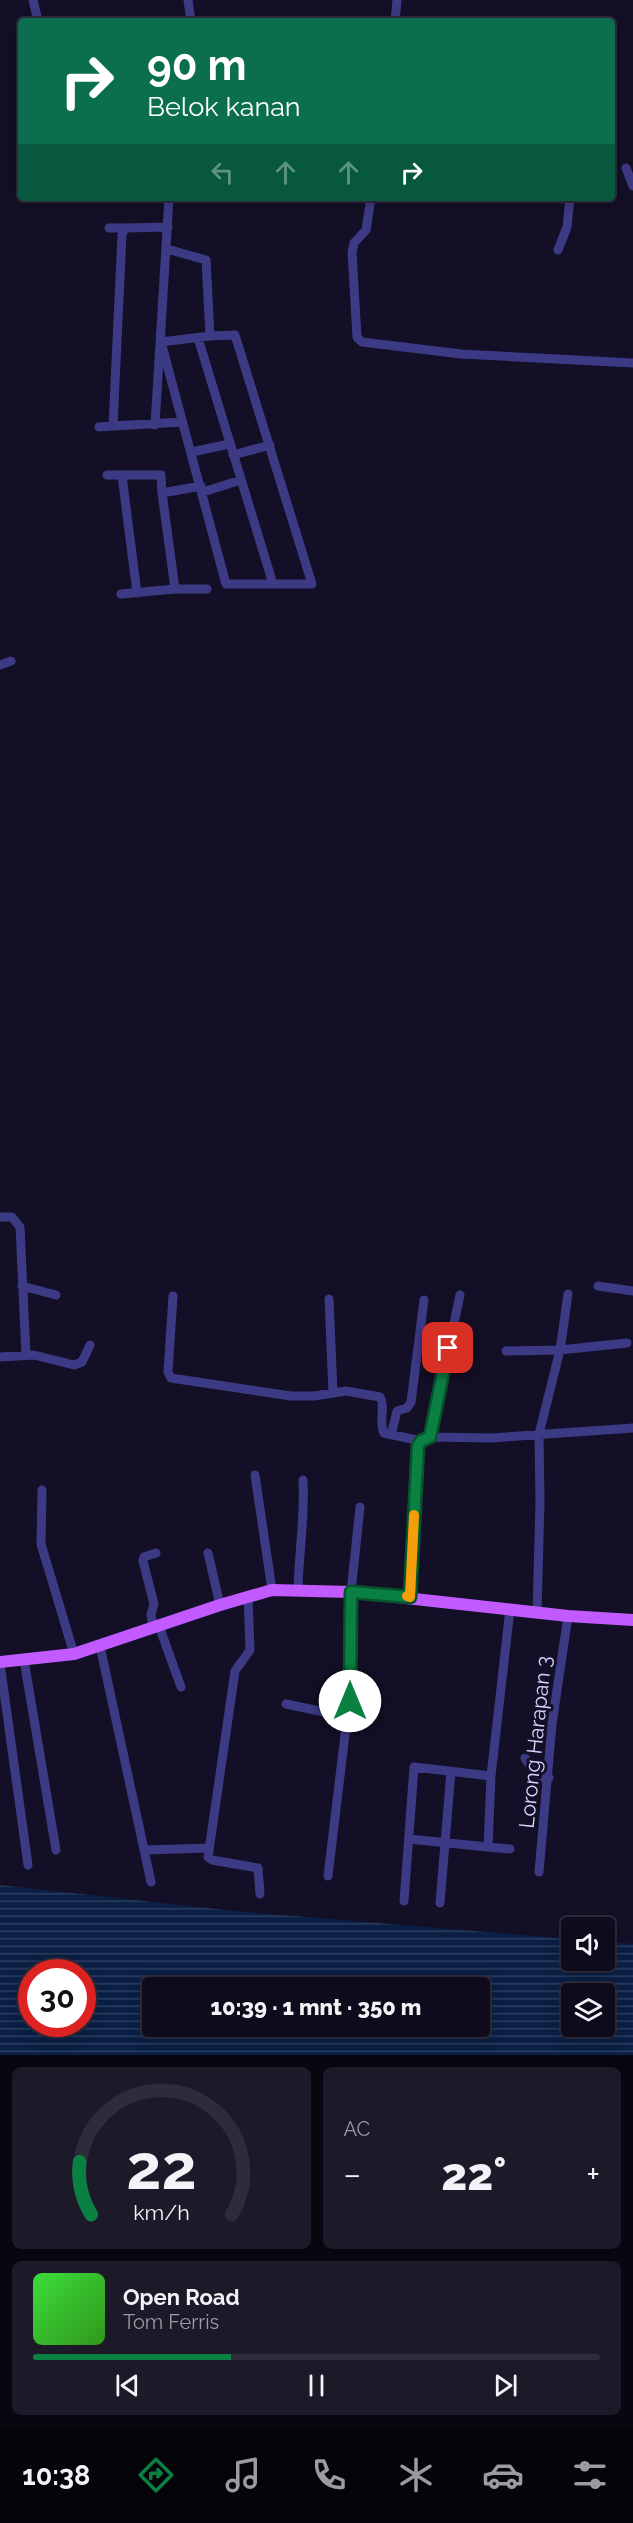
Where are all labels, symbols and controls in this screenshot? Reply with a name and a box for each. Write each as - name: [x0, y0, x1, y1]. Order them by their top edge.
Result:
- text: 90 m: [147, 41, 247, 90]
- icon: right: [48, 42, 126, 120]
- text: Belok kanan: [147, 91, 301, 122]
- icon: left: [206, 156, 239, 189]
- icon: ahead: [269, 156, 302, 189]
- icon: ahead: [332, 156, 365, 189]
- icon: right: [395, 156, 428, 189]
- pin: [422, 1322, 473, 1373]
- icon: arrive: [431, 1331, 464, 1364]
- street label: Lorong Harapan 3: [514, 1654, 556, 1830]
- position arrow: [318, 1669, 382, 1733]
- map controls: [561, 1917, 615, 2037]
- button: sound: [561, 1917, 615, 1971]
- speed limit sign: 30: [18, 1959, 96, 2037]
- button: layers: [561, 1983, 615, 2037]
- text: 10:39 · 1 mnt · 350 m: [211, 1994, 421, 2020]
- text: AC: [344, 2117, 370, 2141]
- text: 22: [126, 2130, 196, 2204]
- text: 22°: [441, 2148, 506, 2201]
- text: −: [344, 2155, 361, 2194]
- text: +: [586, 2155, 600, 2194]
- text: km/h: [133, 2200, 190, 2225]
- text: Open Road: [123, 2284, 240, 2310]
- text: Tom Ferris: [123, 2310, 219, 2334]
- icon: previous: [111, 2369, 144, 2402]
- icon: pause: [300, 2369, 333, 2402]
- icon: next: [489, 2369, 522, 2402]
- icon: directions: [135, 2454, 177, 2496]
- icon: music: [222, 2454, 264, 2496]
- icon: phone: [308, 2454, 350, 2496]
- icon: climate: [395, 2454, 437, 2496]
- icon: car: [482, 2454, 524, 2496]
- icon: filters: [569, 2454, 611, 2496]
- text: 10:38: [22, 2460, 90, 2491]

